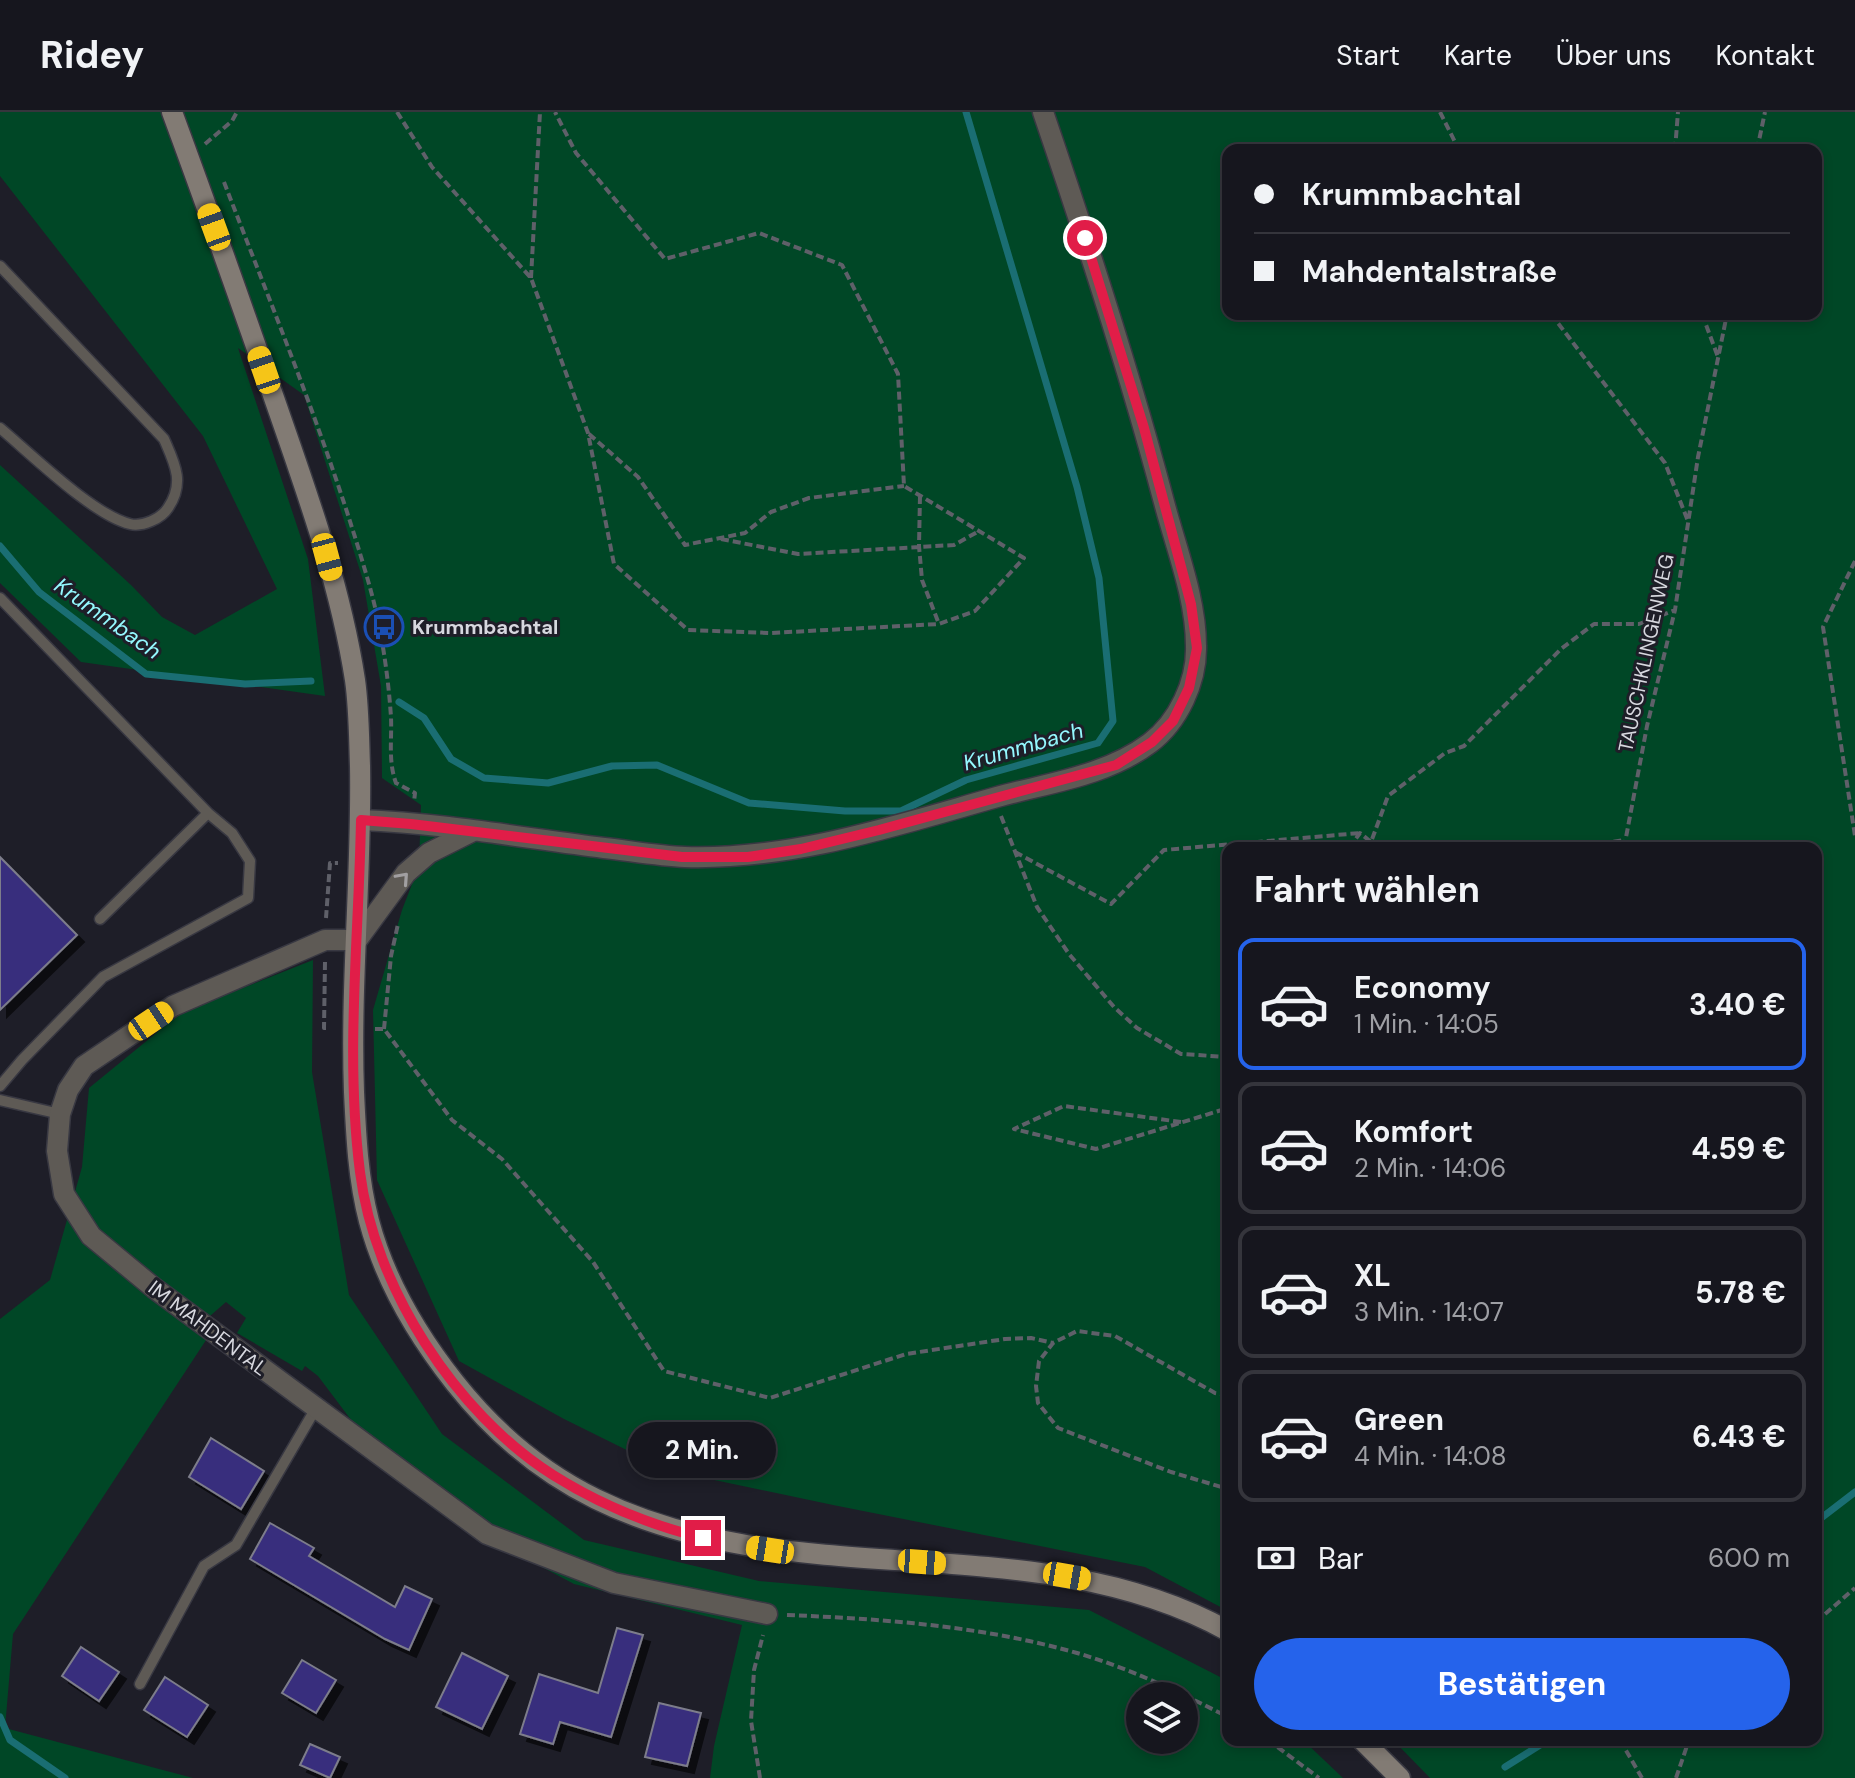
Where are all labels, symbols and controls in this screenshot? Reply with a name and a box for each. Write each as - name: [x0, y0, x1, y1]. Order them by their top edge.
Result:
- text: Ridey: [40, 30, 144, 80]
- text: Start: [1336, 37, 1400, 74]
- text: Karte: [1444, 37, 1512, 74]
- text: Über uns: [1556, 37, 1672, 74]
- text: Kontakt: [1716, 37, 1815, 74]
- text: Krummbachtal: [1302, 175, 1521, 214]
- car: [195, 200, 233, 254]
- route start: [1067, 220, 1103, 256]
- text: Mahdentalstraße: [1302, 252, 1557, 291]
- car: [245, 343, 283, 397]
- car: [309, 531, 345, 583]
- street label: TAUSCHKLINGENWEG: [1612, 552, 1680, 754]
- water label: Krummbach: [49, 571, 167, 666]
- bus stop icon: Krummbachtal: [363, 606, 405, 648]
- place label: Krummbachtal: [412, 614, 558, 640]
- water label: Krummbach: [960, 716, 1087, 777]
- text: Fahrt wählen: [1254, 866, 1480, 913]
- one-way arrow: [394, 872, 408, 887]
- icon: car: [1258, 968, 1330, 1040]
- text: Economy: [1354, 968, 1491, 1007]
- text: 3.40 €: [1689, 985, 1786, 1024]
- car: [124, 998, 178, 1044]
- text: 1 Min. · 14:05: [1354, 1007, 1499, 1041]
- icon: car: [1258, 1112, 1330, 1184]
- text: Komfort: [1354, 1112, 1473, 1151]
- text: 4.59 €: [1691, 1129, 1786, 1168]
- text: 2 Min. · 14:06: [1354, 1151, 1506, 1185]
- icon: car: [1258, 1256, 1330, 1328]
- text: XL: [1354, 1256, 1391, 1295]
- text: 5.78 €: [1695, 1273, 1786, 1312]
- street label: IM MAHDENTAL: [143, 1275, 273, 1381]
- text: 3 Min. · 14:07: [1354, 1295, 1504, 1329]
- icon: car: [1258, 1400, 1330, 1472]
- text: Green: [1354, 1400, 1444, 1439]
- text: 6.43 €: [1692, 1417, 1786, 1456]
- callout: 2 Min.: [629, 1422, 777, 1478]
- text: 2 Min.: [665, 1433, 739, 1467]
- text: 4 Min. · 14:08: [1354, 1439, 1507, 1473]
- route end: [685, 1520, 721, 1556]
- car: [744, 1534, 796, 1566]
- icon: cash: [1254, 1536, 1298, 1580]
- text: Bar: [1318, 1539, 1364, 1578]
- text: 600 m: [1708, 1541, 1790, 1575]
- car: [897, 1548, 947, 1576]
- car: [1041, 1560, 1093, 1592]
- button: Bestätigen: [1254, 1638, 1790, 1730]
- map controls: [1126, 1682, 1198, 1754]
- button: layers: [1126, 1682, 1198, 1754]

